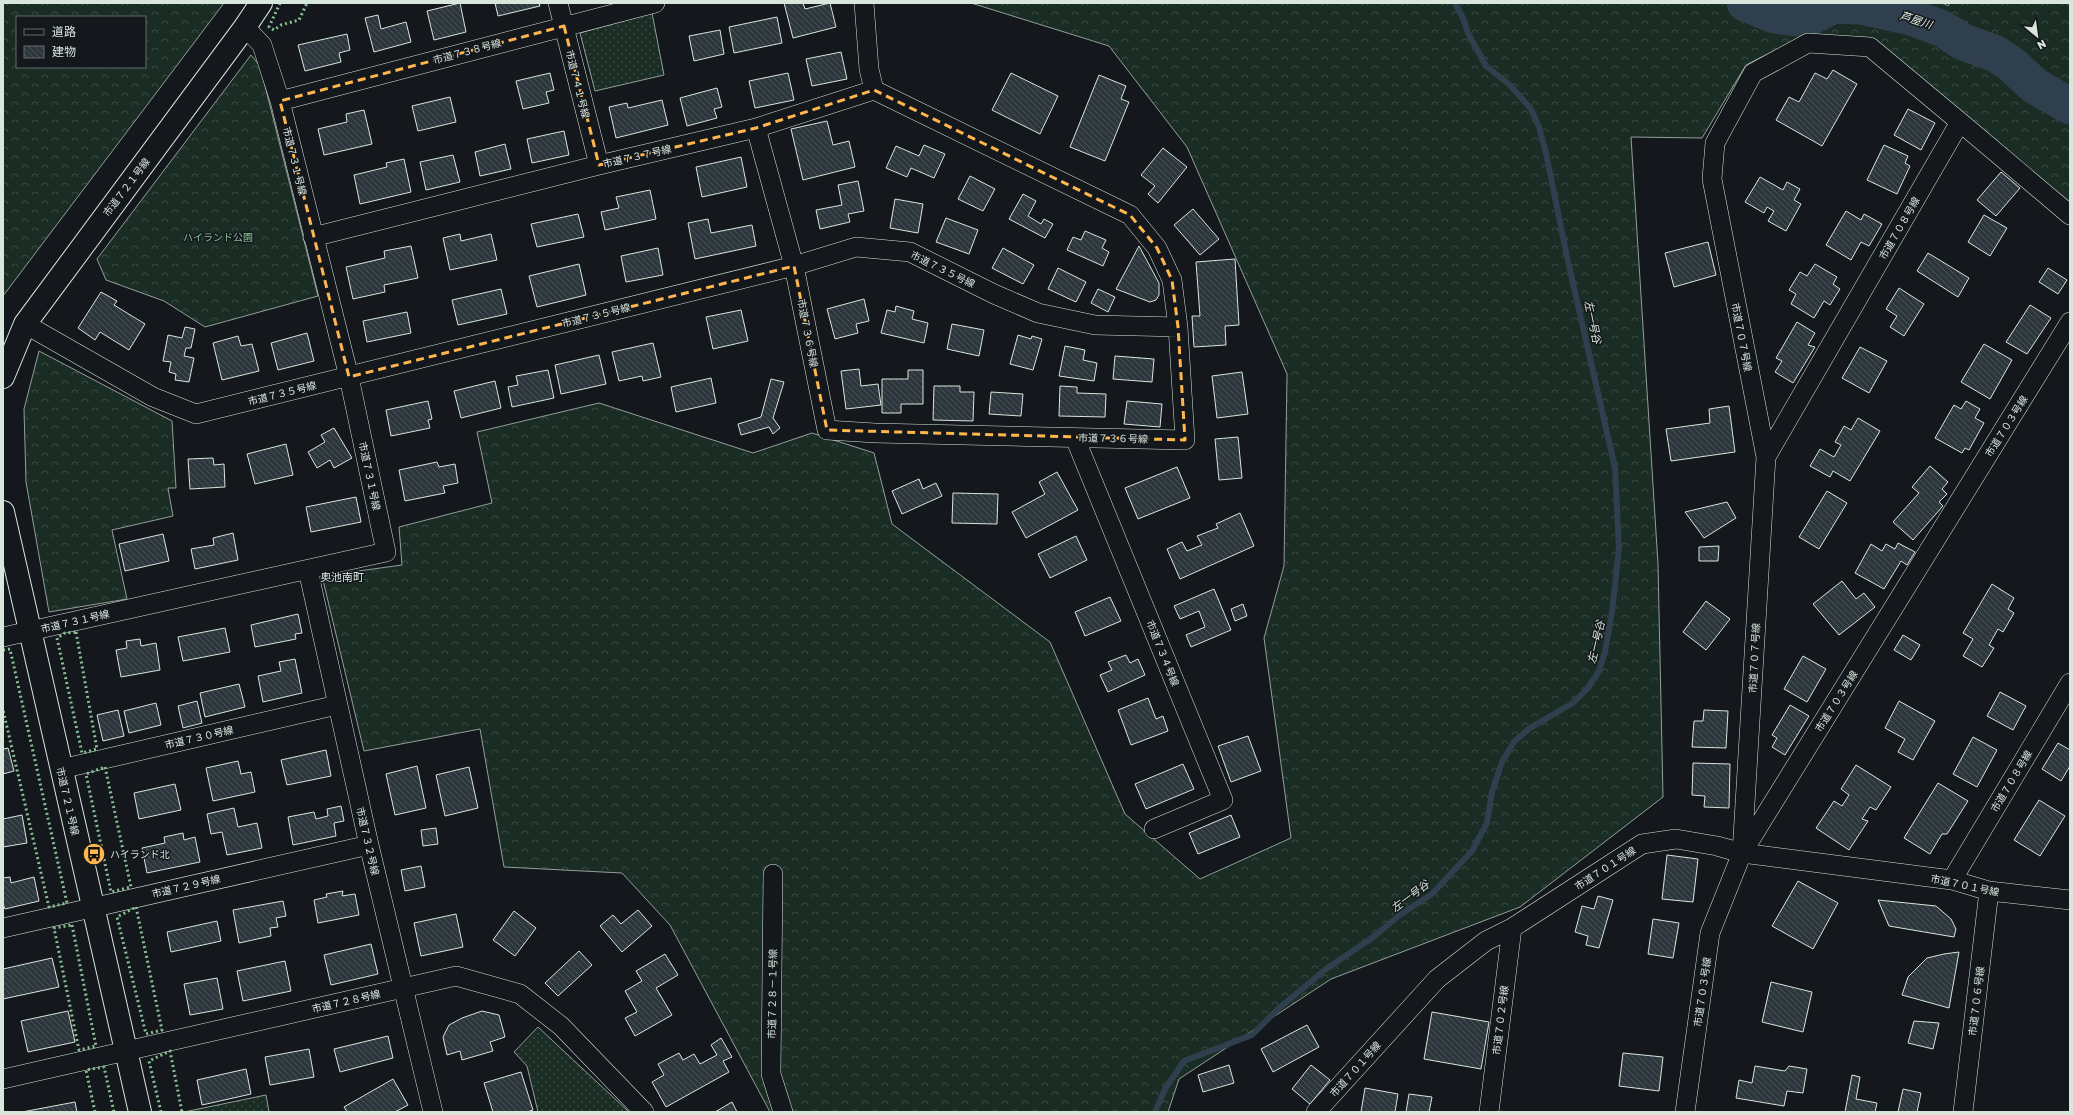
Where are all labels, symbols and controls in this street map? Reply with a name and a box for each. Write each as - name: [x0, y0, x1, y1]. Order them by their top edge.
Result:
- water label: 芦屋川: [1898, 9, 1934, 32]
- legend: [16, 16, 146, 68]
- north arrow: [2017, 16, 2057, 56]
- text: 道路: [52, 25, 76, 39]
- street label: 市道７３８号線: [432, 37, 503, 67]
- text: N: [2035, 37, 2048, 52]
- text: 建物: [52, 45, 76, 59]
- street label: 市道７４１号線: [563, 49, 591, 120]
- street label: 市道７３１号線: [280, 126, 308, 197]
- street label: 市道７３７号線: [602, 143, 673, 171]
- street label: 市道７２１号線: [101, 156, 153, 219]
- street label: 市道７０８号線: [1877, 195, 1923, 262]
- park label: ハイランド公園: [183, 232, 253, 244]
- street label: 市道７３５号線: [908, 249, 977, 291]
- street label: 市道７３６号線: [794, 298, 820, 369]
- water label: 左一号谷: [1582, 299, 1604, 346]
- street label: 市道７３５号線: [561, 302, 632, 330]
- street label: 市道７０７号線: [1728, 302, 1754, 373]
- street label: 市道７３５号線: [247, 380, 318, 408]
- street label: 市道７０３号線: [1983, 394, 2030, 459]
- street label: 市道７３６号線: [1078, 432, 1148, 446]
- street label: 市道７３１号線: [356, 441, 382, 512]
- district label: 奥池南町: [320, 571, 364, 584]
- street label: 市道７３１号線: [40, 608, 111, 636]
- water label: 左一号谷: [1585, 618, 1608, 665]
- street label: 市道７３４号線: [1143, 619, 1181, 688]
- street label: 市道７０７号線: [1747, 623, 1763, 693]
- street label: 市道７０３号線: [1813, 669, 1860, 734]
- street label: 市道７３０号線: [164, 724, 235, 752]
- street label: 市道７０８号線: [1989, 748, 2035, 815]
- street label: 市道７２１号線: [53, 766, 81, 837]
- street label: 市道７３２号線: [353, 806, 381, 877]
- bus stop icon: ハイランド北: [81, 841, 107, 867]
- street label: 市道７０１号線: [1573, 845, 1638, 893]
- place label: ハイランド北: [110, 849, 170, 861]
- street label: 市道７２９号線: [151, 873, 222, 901]
- street label: 市道７０１号線: [1929, 873, 2000, 899]
- water label: 左一号谷: [1389, 877, 1433, 915]
- street label: 市道７２８－１号線: [766, 949, 780, 1039]
- street label: 市道７０３号線: [1692, 957, 1714, 1028]
- street label: 市道７０６号線: [1967, 966, 1987, 1037]
- street label: 市道７０２号線: [1491, 985, 1511, 1056]
- street label: 市道７２８号線: [311, 988, 382, 1016]
- street label: 市道７０１号線: [1328, 1040, 1384, 1100]

